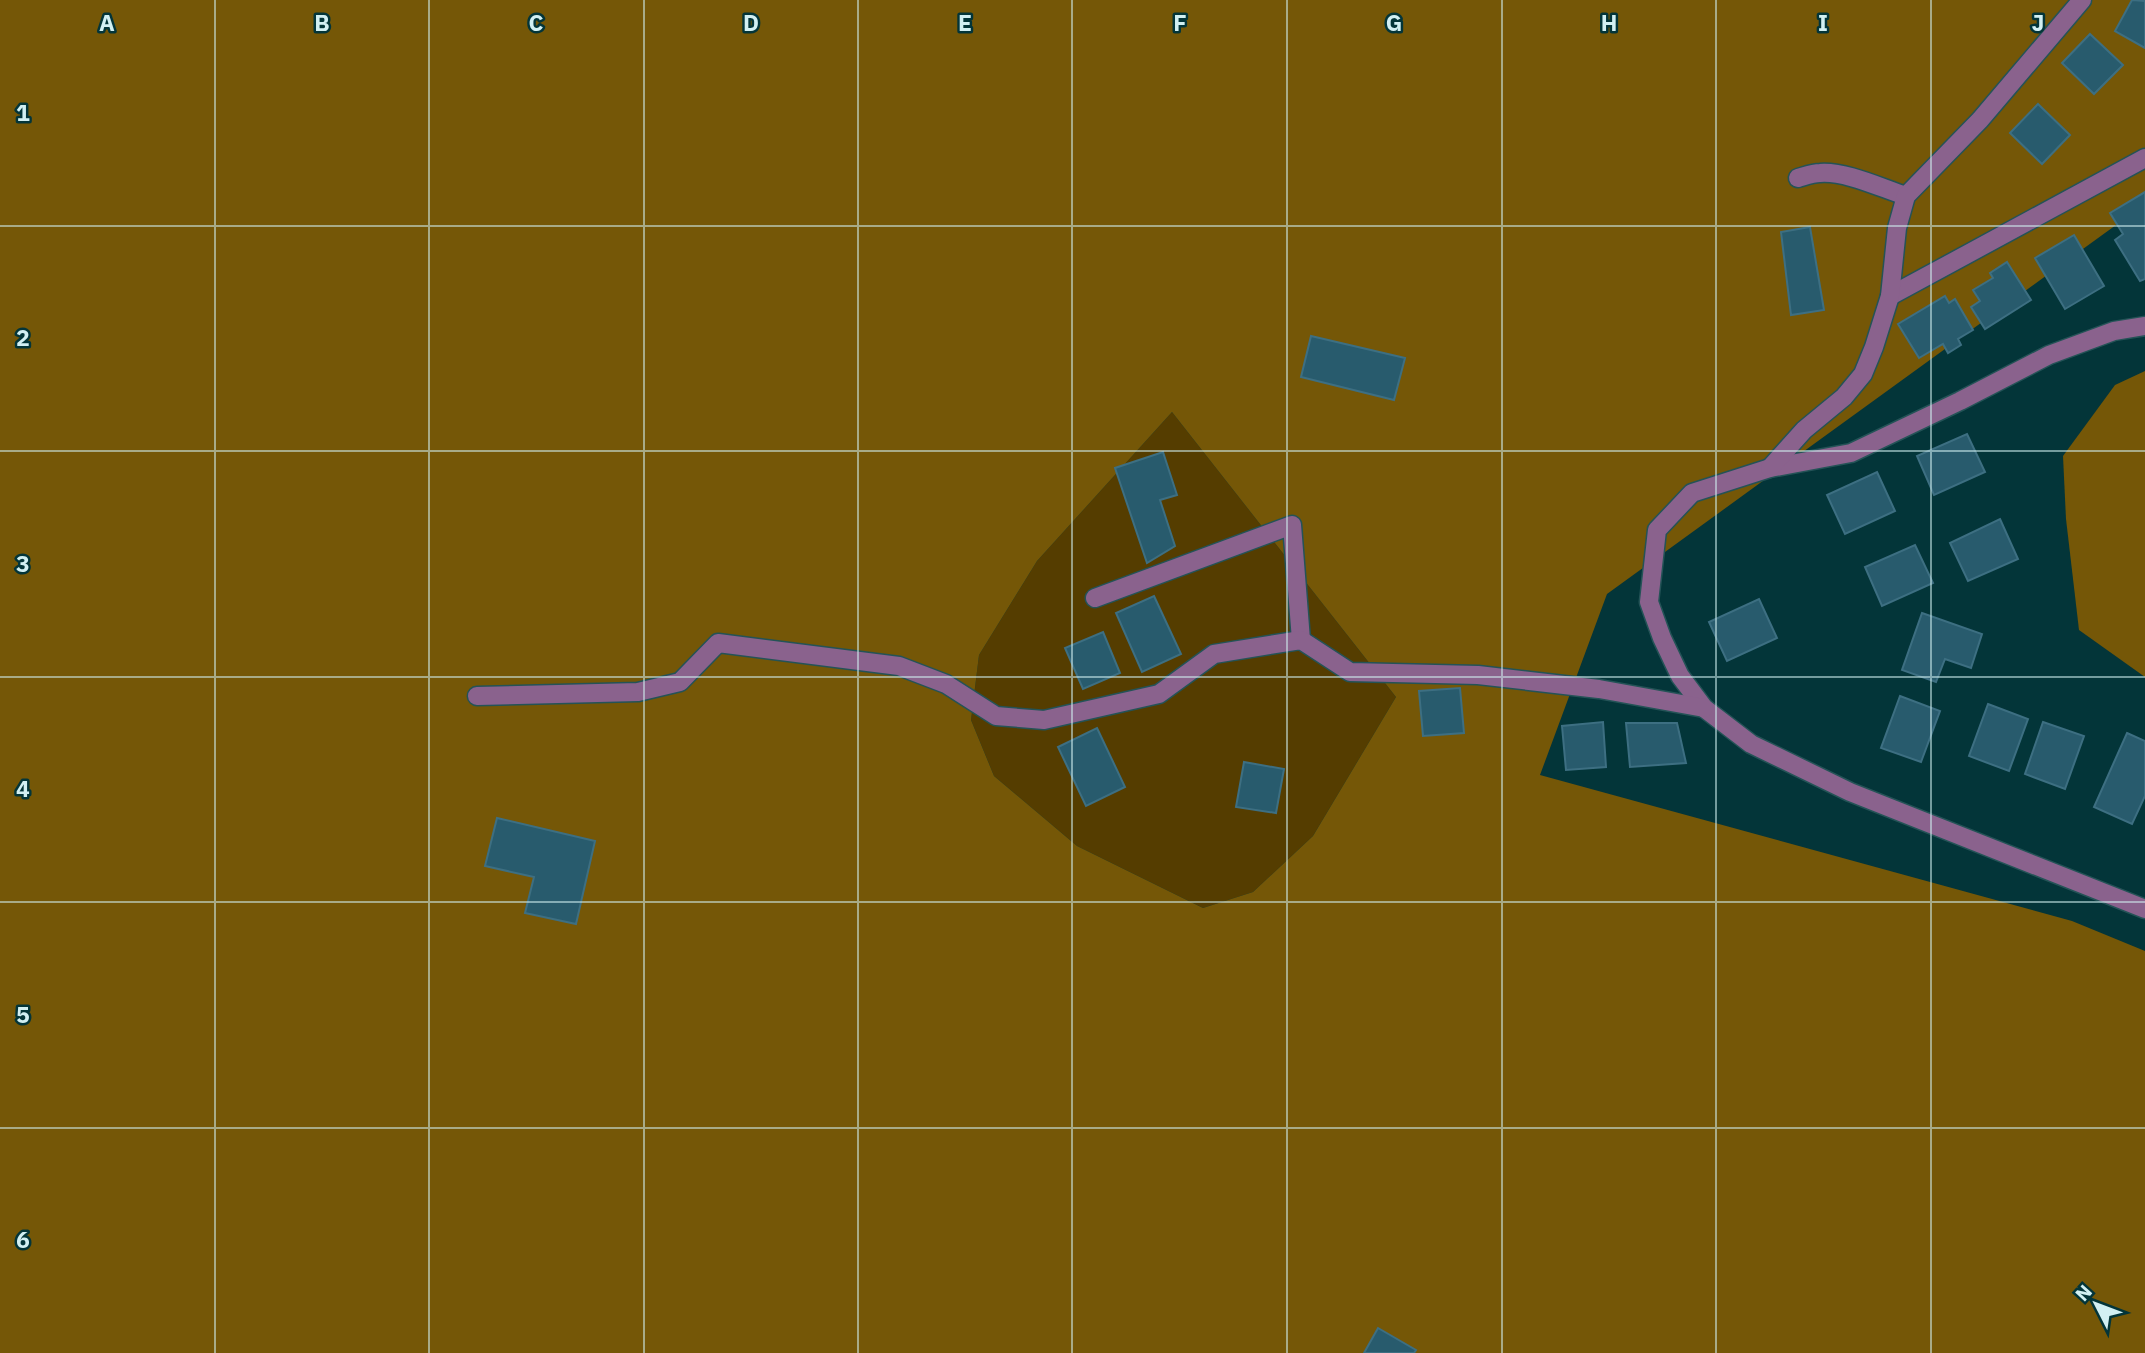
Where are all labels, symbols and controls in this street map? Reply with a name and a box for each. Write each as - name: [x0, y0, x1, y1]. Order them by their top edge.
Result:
- text: A: [99, 7, 115, 37]
- text: B: [314, 7, 330, 37]
- text: C: [529, 7, 544, 37]
- text: D: [743, 7, 759, 37]
- text: E: [958, 7, 972, 37]
- text: F: [1173, 7, 1187, 37]
- text: G: [1386, 7, 1402, 37]
- text: H: [1601, 7, 1617, 37]
- text: I: [1818, 7, 1828, 37]
- text: J: [2032, 7, 2044, 37]
- text: 1: [16, 97, 30, 127]
- text: 2: [16, 322, 30, 352]
- text: 3: [16, 548, 30, 578]
- text: 4: [16, 773, 30, 803]
- text: 5: [16, 999, 30, 1029]
- text: 6: [16, 1224, 30, 1254]
- north arrow: [2061, 1269, 2131, 1339]
- text: N: [2070, 1279, 2097, 1306]

